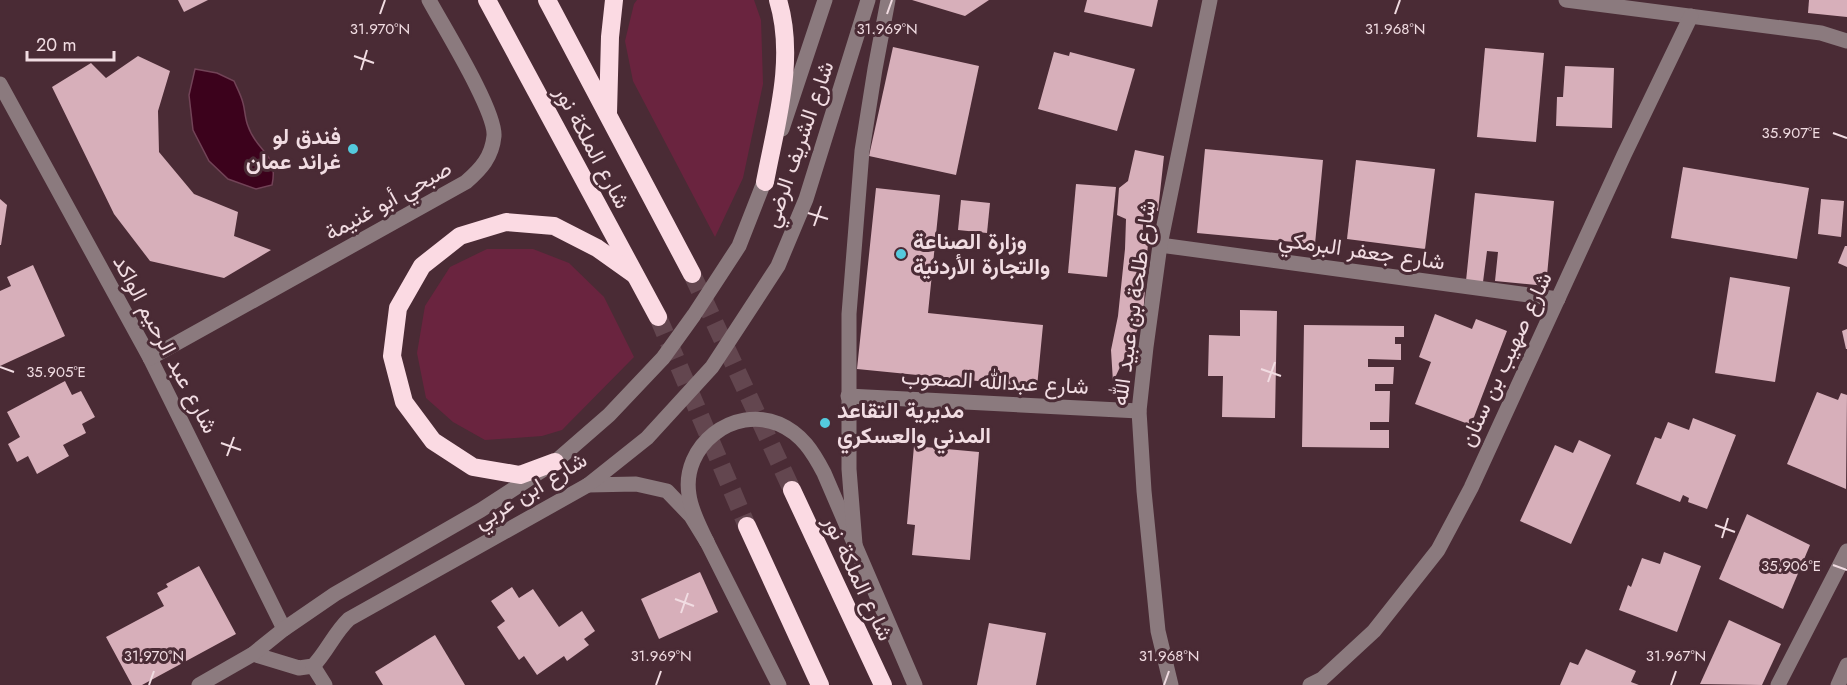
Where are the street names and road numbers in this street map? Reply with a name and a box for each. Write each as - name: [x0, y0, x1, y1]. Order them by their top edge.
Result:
- street label: شارع الشريف الرضي: [755, 56, 844, 233]
- street label: شارع الملكة نور: [547, 79, 639, 214]
- street label: صبحي أبو غنيمة: [319, 152, 459, 251]
- street label: شارع طلحة بن عبيد الله: [1103, 198, 1163, 408]
- street label: شارع جعفر البرمكي: [1277, 223, 1447, 280]
- street label: شارع عبد الرحيم الواكد: [106, 249, 226, 439]
- street label: شارع صهيب بن سنان: [1450, 266, 1560, 452]
- street label: شارع عبدالله الصعوب: [900, 360, 1090, 402]
- street label: شارع ابن عربي: [467, 444, 594, 539]
- street label: شارع الملكة نور: [816, 509, 902, 646]

